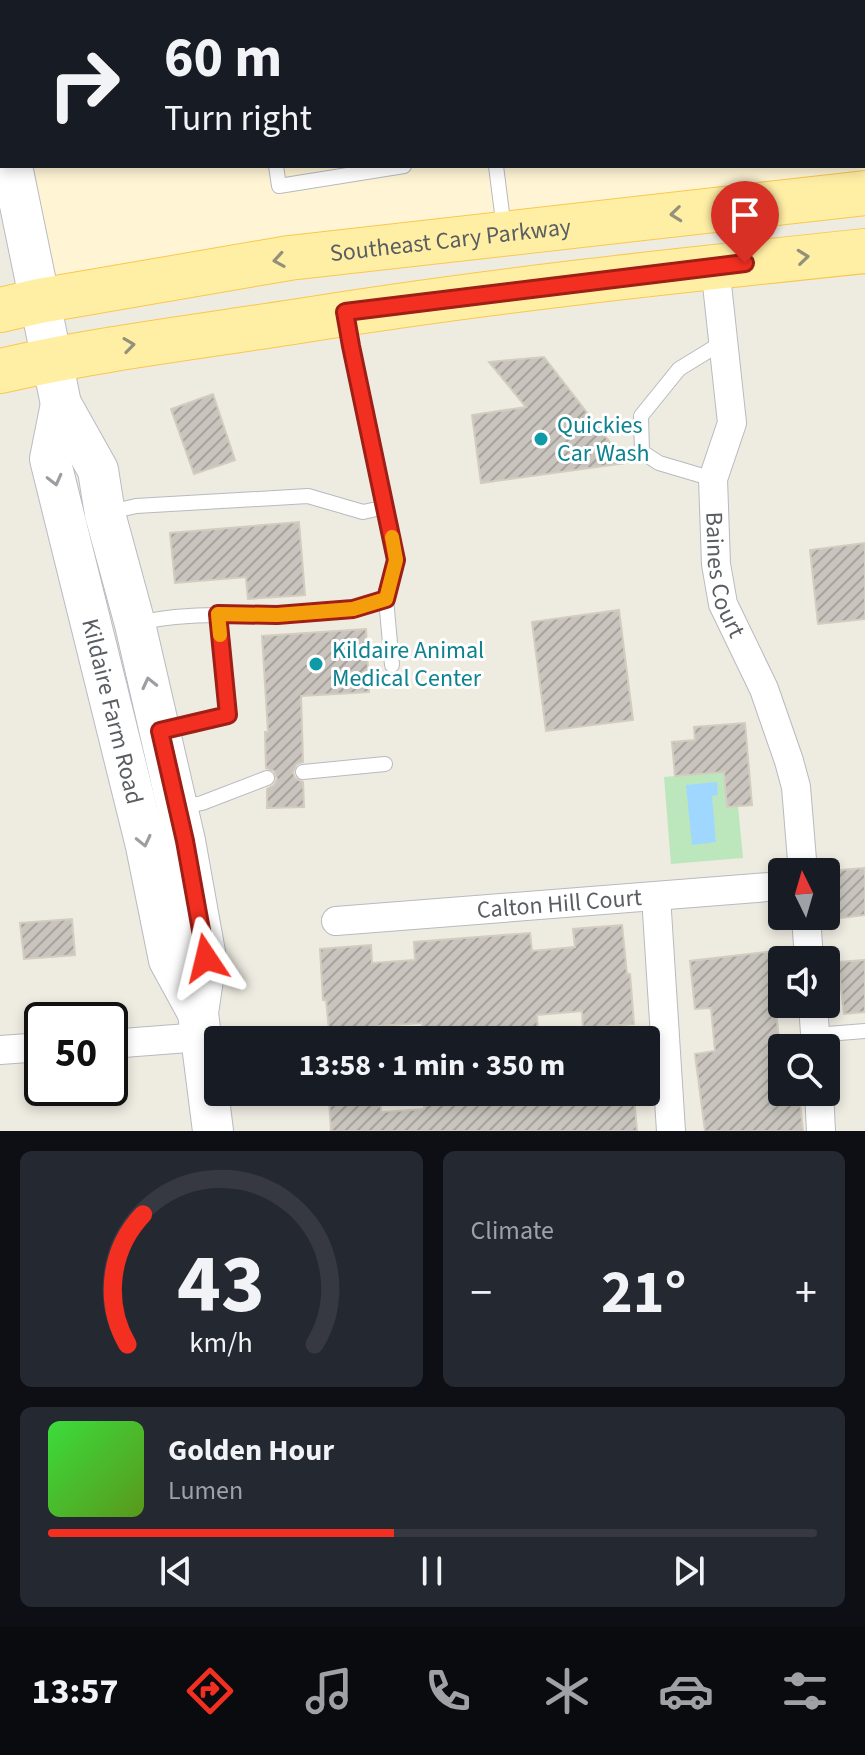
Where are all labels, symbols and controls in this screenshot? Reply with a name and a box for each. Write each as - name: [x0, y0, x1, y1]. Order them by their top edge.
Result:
- text: 60 m: [164, 19, 282, 98]
- icon: right: [32, 32, 136, 136]
- text: Turn right: [164, 93, 312, 144]
- pin: [711, 181, 779, 263]
- icon: arrive: [723, 193, 767, 237]
- one-way arrow: [669, 206, 682, 223]
- street label: Southeast Cary Parkway: [328, 209, 573, 271]
- one-way arrow: [797, 249, 810, 266]
- one-way arrow: [272, 251, 286, 268]
- one-way arrow: [122, 337, 136, 354]
- place label: Quickies Car Wash: [557, 408, 650, 471]
- marker: Quickies Car Wash: [532, 430, 550, 448]
- one-way arrow: [45, 472, 62, 486]
- street label: Baines Court: [696, 511, 754, 644]
- street label: Kildaire Farm Road: [72, 615, 152, 808]
- place label: Kildaire Animal Medical Center: [332, 633, 484, 696]
- marker: Kildaire Animal Medical Center: [307, 655, 325, 673]
- one-way arrow: [141, 676, 158, 690]
- one-way arrow: [135, 833, 152, 847]
- north arrow: [768, 858, 840, 930]
- map controls: [768, 858, 840, 1106]
- street label: Calton Hill Court: [475, 880, 643, 928]
- position arrow: [164, 916, 248, 1000]
- button: sound: [768, 946, 840, 1018]
- speed limit sign: 50: [24, 1002, 128, 1106]
- button: search: [768, 1034, 840, 1106]
- text: 13:58 · 1 min · 350 m: [299, 1044, 565, 1087]
- text: Climate: [471, 1212, 554, 1249]
- text: 43: [177, 1226, 265, 1344]
- text: 21°: [601, 1251, 686, 1336]
- text: −: [471, 1262, 492, 1325]
- text: +: [795, 1262, 817, 1325]
- text: km/h: [190, 1323, 253, 1363]
- text: Golden Hour: [168, 1429, 334, 1472]
- text: Lumen: [168, 1472, 243, 1509]
- icon: previous: [154, 1549, 198, 1593]
- icon: pause: [410, 1549, 454, 1593]
- icon: next: [667, 1549, 711, 1593]
- icon: directions: [182, 1663, 238, 1719]
- icon: music: [301, 1663, 357, 1719]
- icon: phone: [420, 1663, 476, 1719]
- icon: climate: [539, 1663, 595, 1719]
- icon: car: [658, 1663, 714, 1719]
- icon: filters: [777, 1663, 833, 1719]
- text: 13:57: [32, 1666, 118, 1717]

